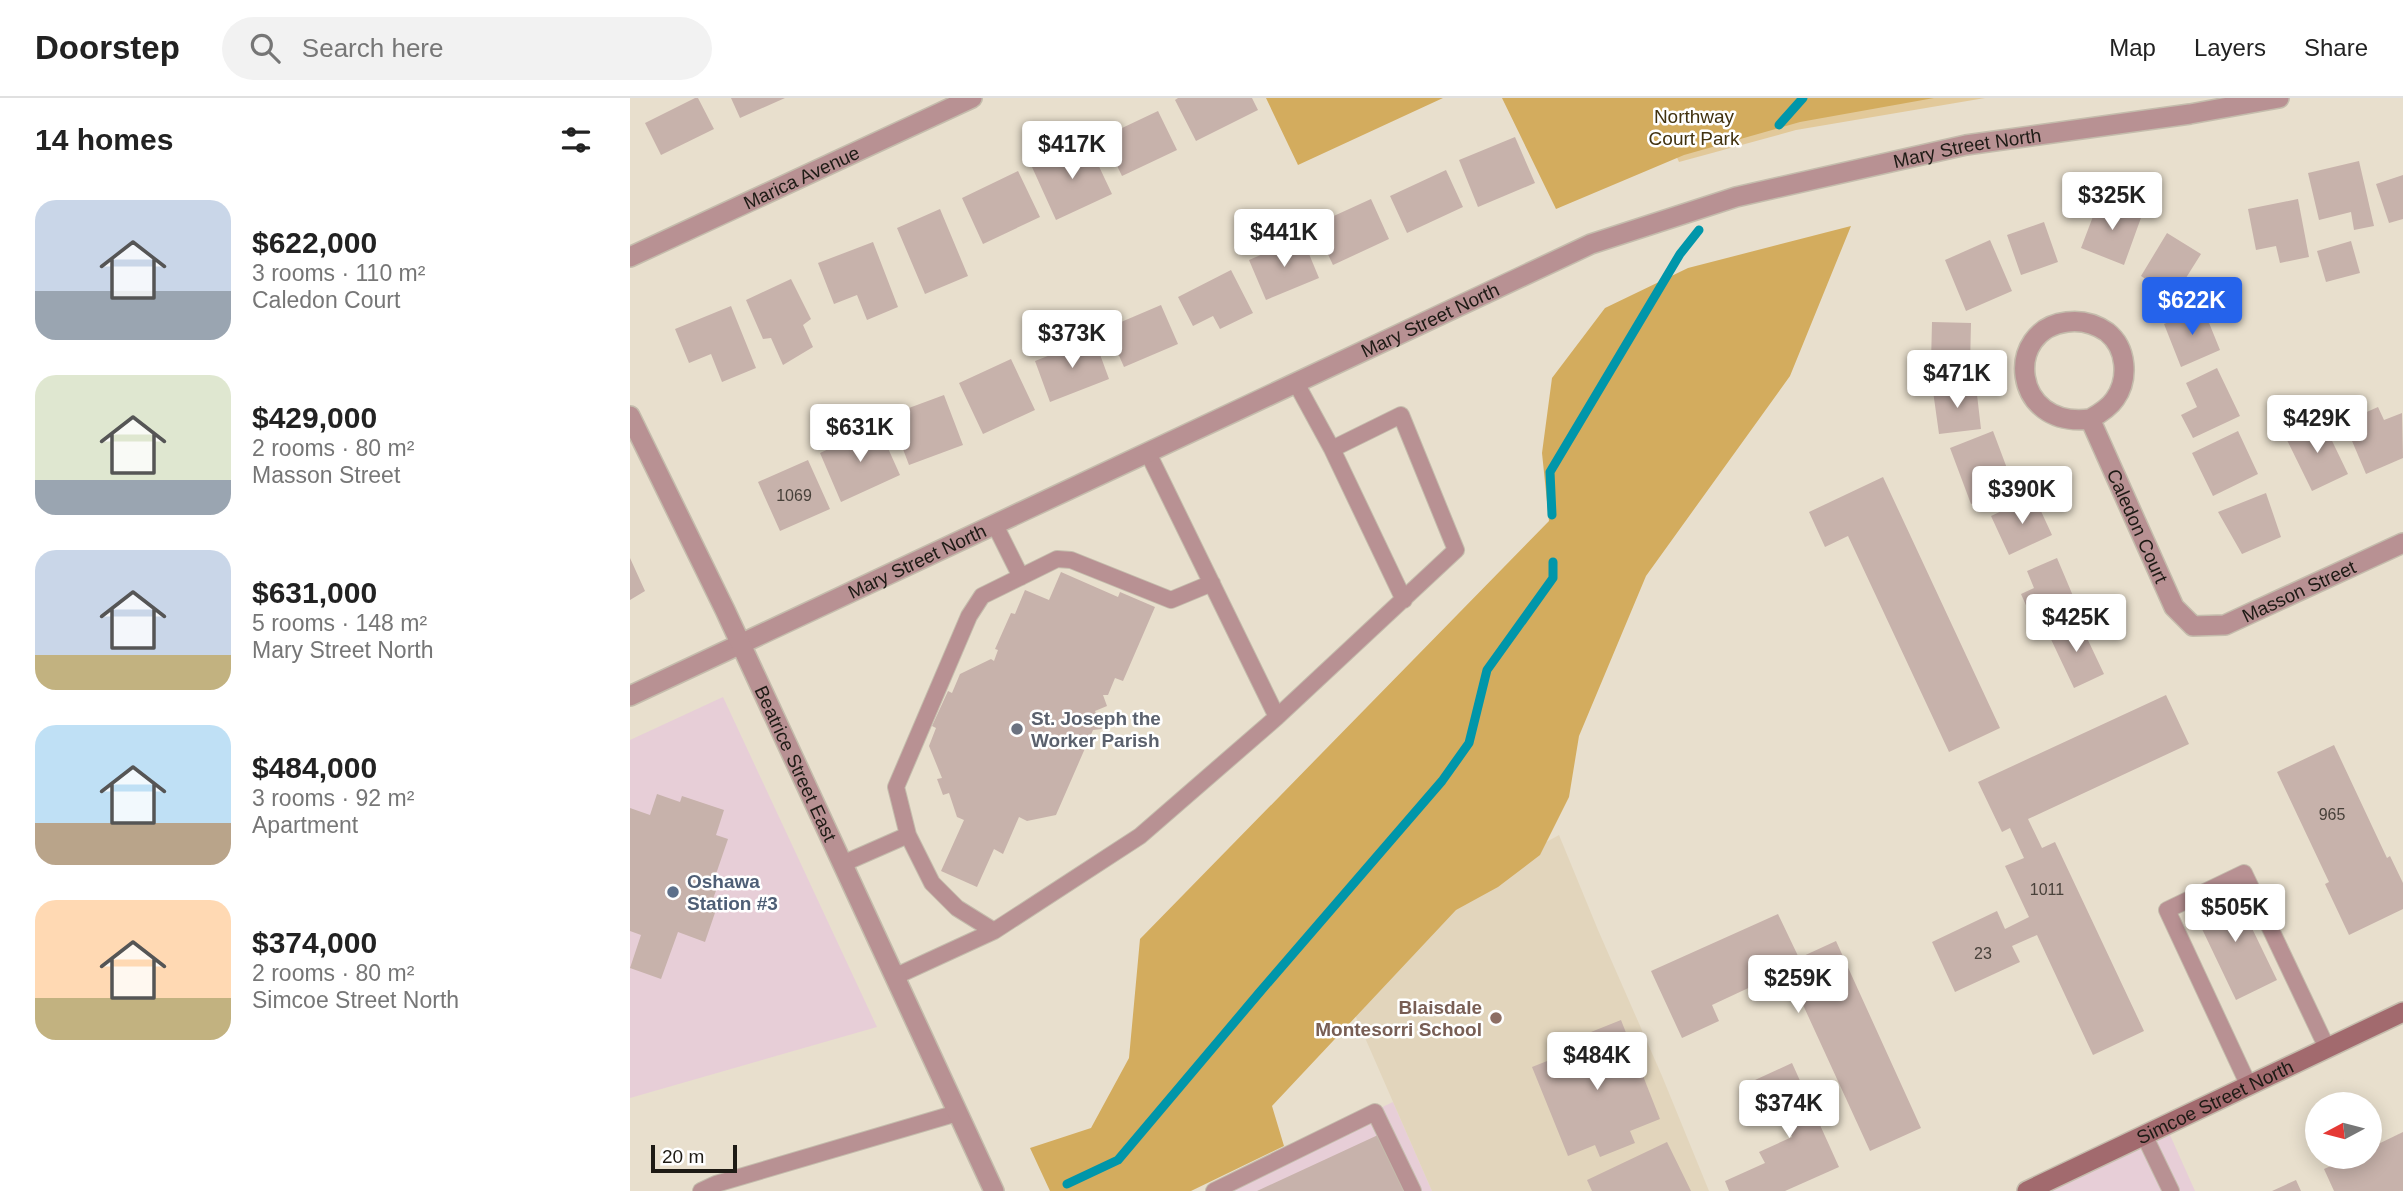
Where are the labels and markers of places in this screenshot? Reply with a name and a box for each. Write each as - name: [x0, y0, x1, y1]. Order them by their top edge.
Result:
- pin: $417K: [1023, 122, 1121, 181]
- pin: $325K: [2063, 172, 2161, 232]
- pin: $441K: [1235, 209, 1333, 269]
- pin: $622K: [2143, 278, 2241, 337]
- pin: $373K: [1023, 310, 1121, 370]
- pin: $471K: [1908, 350, 2006, 410]
- pin: $429K: [2268, 396, 2366, 455]
- pin: $631K: [811, 404, 909, 464]
- pin: $390K: [1973, 466, 2071, 526]
- pin: $425K: [2027, 594, 2125, 654]
- place label: St. Joseph the Worker Parish: [1031, 708, 1161, 751]
- marker: St. Joseph the Worker Parish: [1009, 721, 1025, 737]
- place label: Oshawa Station #3: [687, 871, 778, 914]
- marker: Oshawa Station #3: [665, 884, 681, 900]
- pin: $505K: [2186, 884, 2284, 944]
- pin: $259K: [1749, 956, 1847, 1015]
- place label: Blaisdale Montesorri School: [1315, 997, 1482, 1040]
- marker: Blaisdale Montesorri School: [1488, 1010, 1504, 1026]
- pin: $484K: [1548, 1032, 1646, 1092]
- pin: $374K: [1740, 1080, 1838, 1140]

